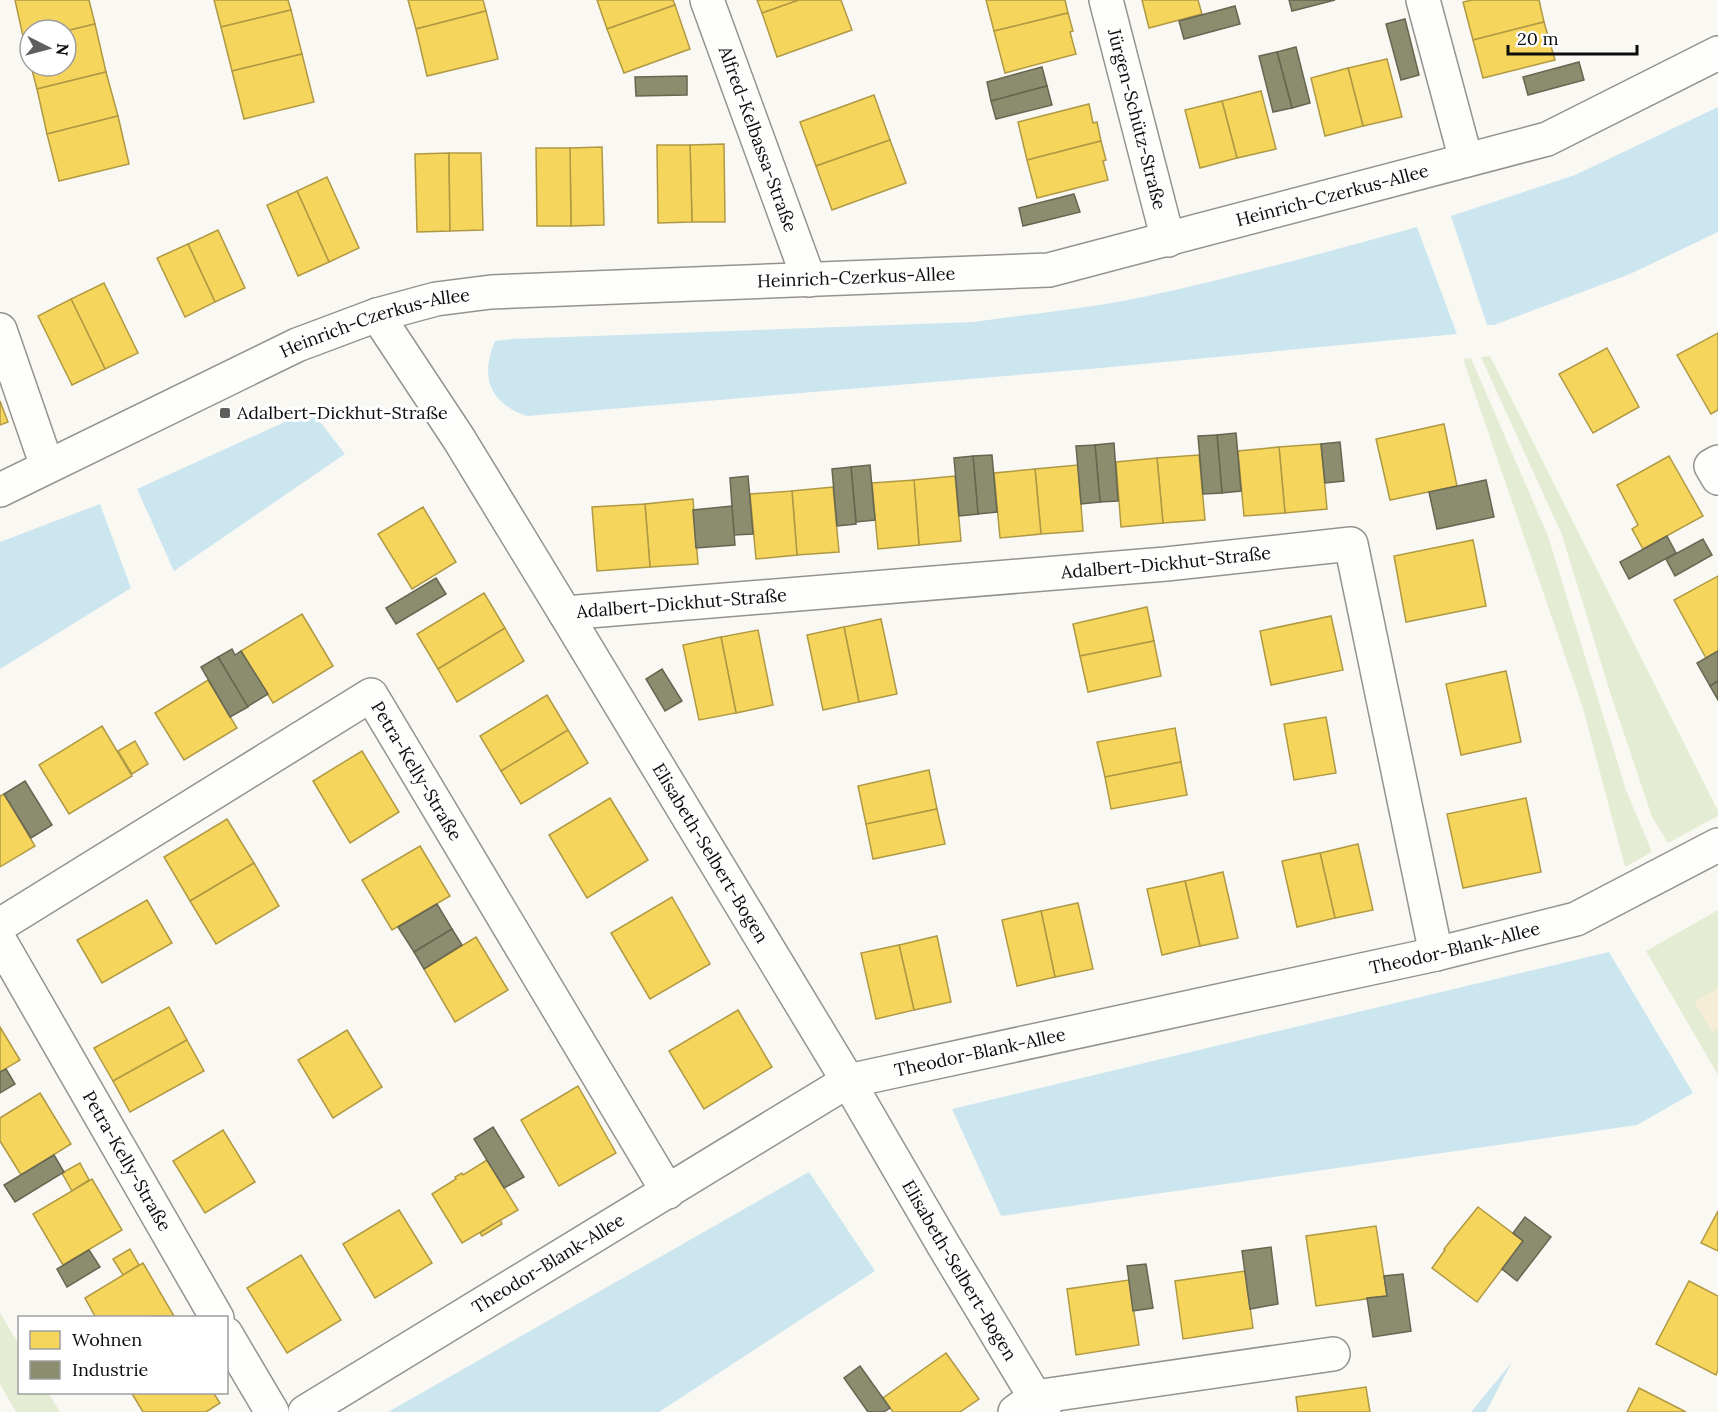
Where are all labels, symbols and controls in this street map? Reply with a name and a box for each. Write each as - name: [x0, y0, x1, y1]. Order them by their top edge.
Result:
- north arrow: [18, 18, 78, 78]
- scale bar: [1508, 18, 1637, 56]
- street label: Jürgen-Schütz-Straße: [1103, 25, 1172, 212]
- text: 20 m: [1517, 27, 1559, 50]
- text: N: [52, 42, 74, 57]
- street label: Alfred-Kelbassa-Straße: [713, 42, 803, 235]
- street label: Heinrich-Czerkus-Allee: [1233, 159, 1431, 231]
- street label: Heinrich-Czerkus-Allee: [757, 262, 956, 292]
- street label: Heinrich-Czerkus-Allee: [276, 283, 471, 363]
- place label: Adalbert-Dickhut-Straße: [236, 401, 448, 424]
- marker: Adalbert-Dickhut-Straße: [218, 406, 232, 420]
- street label: Adalbert-Dickhut-Straße: [1059, 541, 1272, 584]
- street label: Adalbert-Dickhut-Straße: [575, 583, 788, 623]
- street label: Petra-Kelly-Straße: [366, 697, 467, 845]
- street label: Elisabeth-Selbert-Bogen: [647, 759, 774, 947]
- street label: Theodor-Blank-Allee: [1367, 916, 1542, 979]
- street label: Theodor-Blank-Allee: [892, 1022, 1068, 1082]
- street label: Petra-Kelly-Straße: [78, 1086, 177, 1236]
- street label: Elisabeth-Selbert-Bogen: [897, 1176, 1022, 1365]
- street label: Theodor-Blank-Allee: [468, 1208, 629, 1318]
- legend: [18, 1316, 228, 1394]
- text: Wohnen: [72, 1328, 142, 1351]
- text: Industrie: [72, 1358, 148, 1381]

